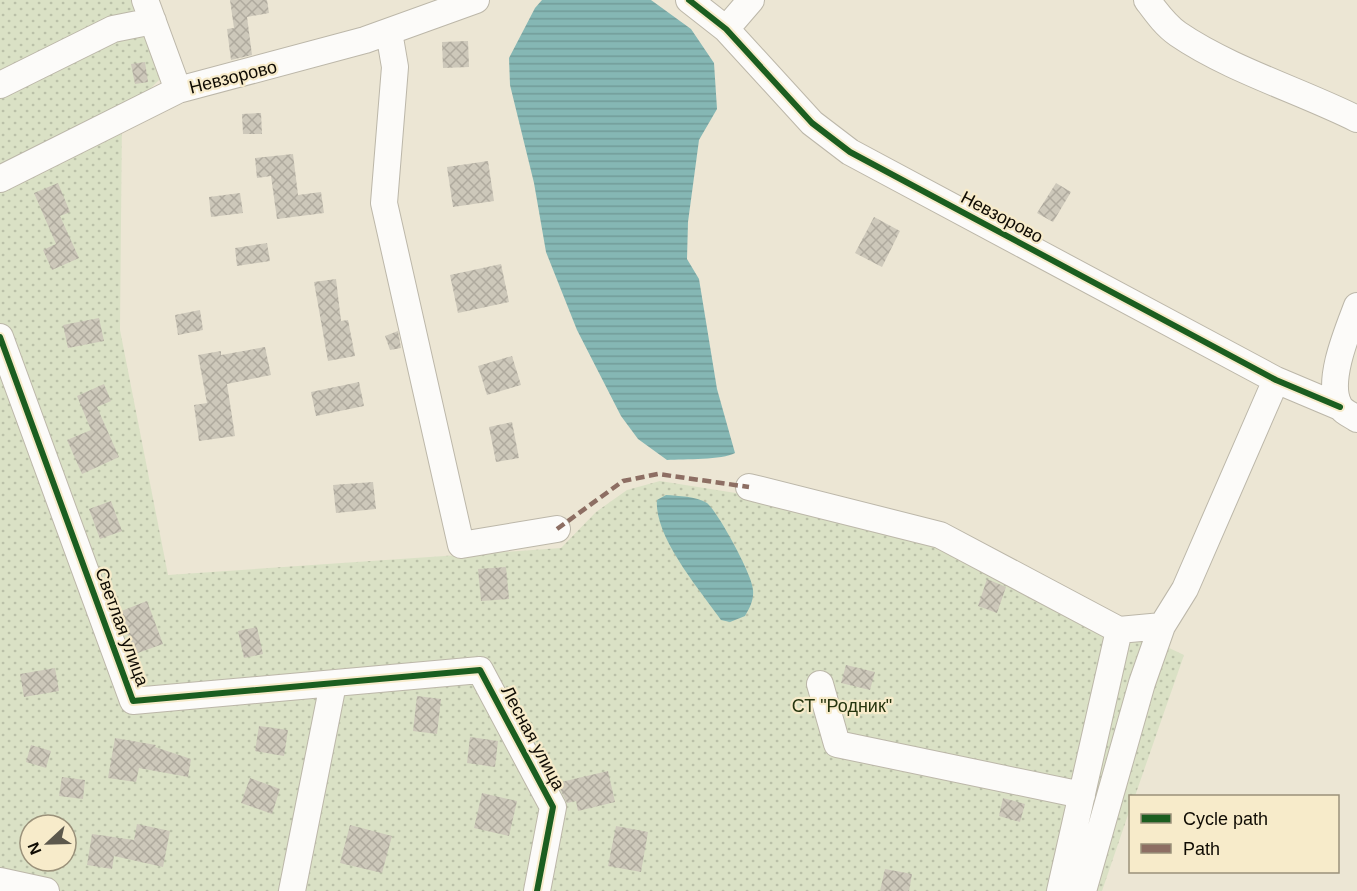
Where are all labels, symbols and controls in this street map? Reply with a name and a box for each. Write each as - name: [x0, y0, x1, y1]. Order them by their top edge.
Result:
- street label: Невзорово: [187, 56, 279, 98]
- street label: Невзорово: [958, 187, 1046, 247]
- street label: Светлая улица: [91, 565, 153, 690]
- street label: Лесная улица: [497, 683, 569, 794]
- park label: СТ "Родник": [792, 696, 892, 716]
- legend: [1129, 795, 1339, 873]
- text: Cycle path: [1183, 809, 1268, 829]
- north arrow: [18, 813, 78, 873]
- text: Path: [1183, 839, 1220, 859]
- text: N: [25, 840, 45, 857]

